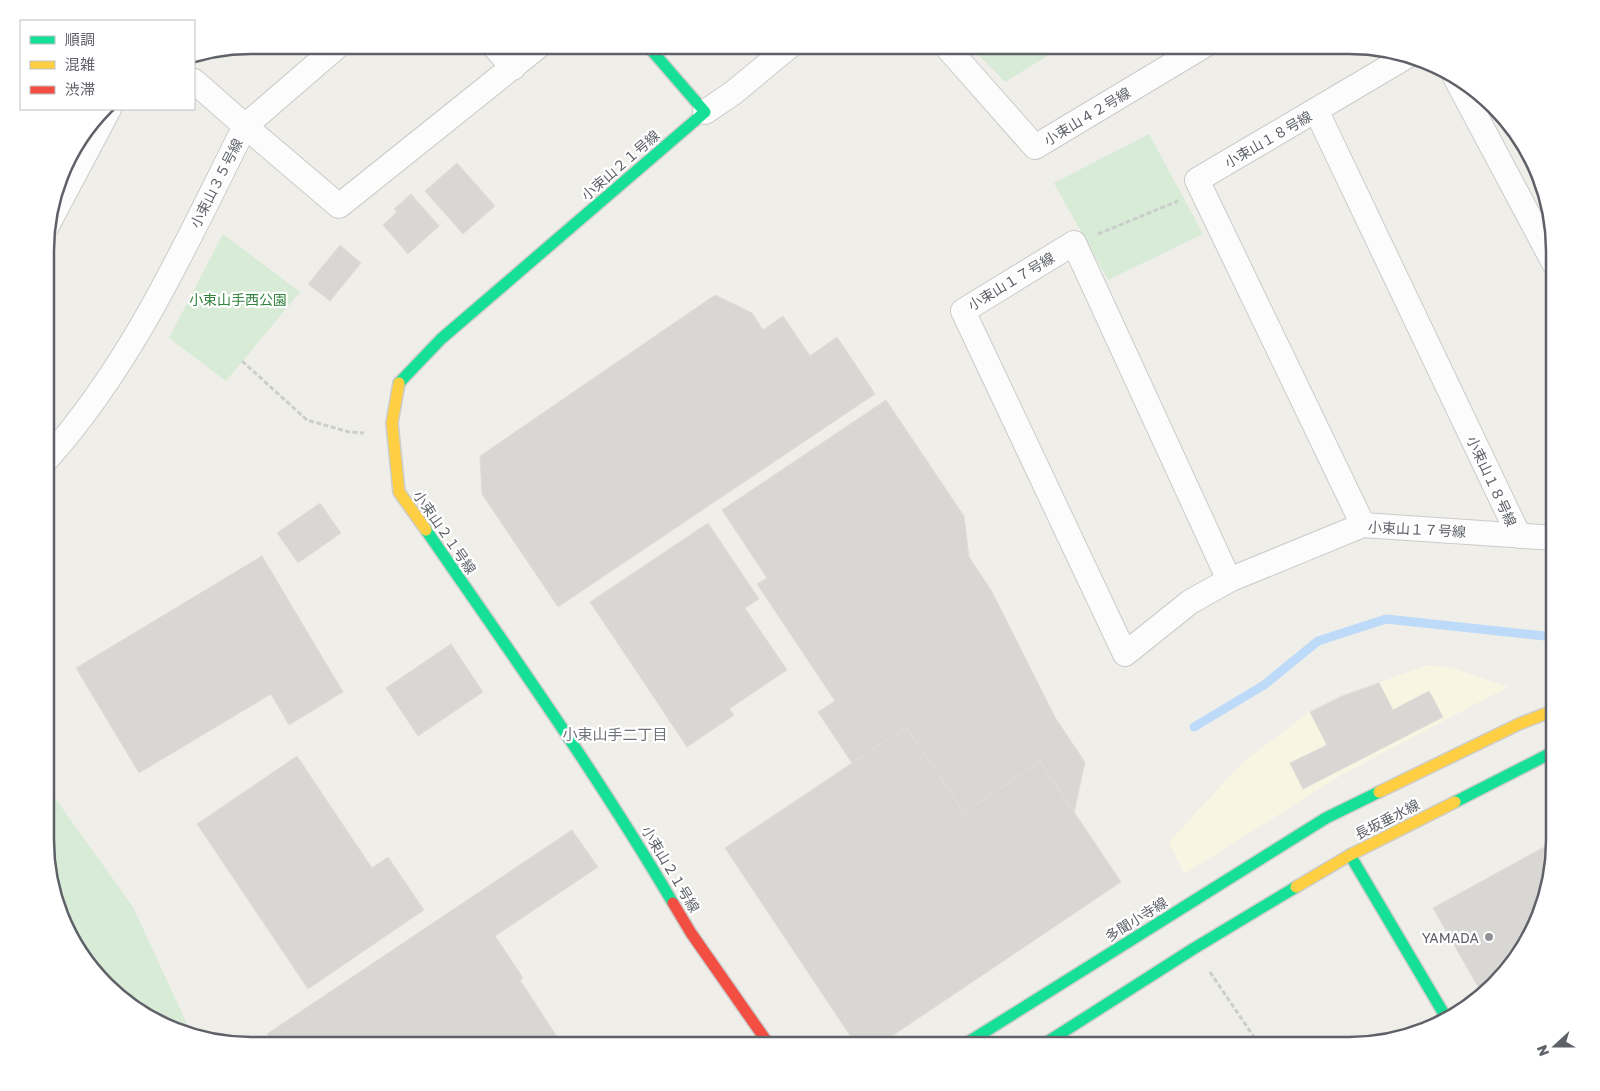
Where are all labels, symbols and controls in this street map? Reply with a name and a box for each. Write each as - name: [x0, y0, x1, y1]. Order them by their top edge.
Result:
- legend: [20, 20, 195, 110]
- text: 順調: [65, 30, 95, 48]
- text: 混雑: [65, 55, 95, 73]
- text: 渋滞: [65, 80, 95, 98]
- street label: 小束山４２号線: [1041, 83, 1133, 149]
- street label: 小束山１８号線: [1221, 107, 1315, 171]
- street label: 小束山２１号線: [577, 126, 663, 204]
- street label: 小束山３５号線: [186, 135, 246, 231]
- street label: 小束山１７号線: [965, 248, 1057, 314]
- park label: 小束山手西公園: [189, 291, 287, 308]
- street label: 小束山１８号線: [1464, 433, 1520, 529]
- street label: 小束山２１号線: [410, 487, 480, 577]
- street label: 小束山１７号線: [1368, 518, 1466, 540]
- district label: 小束山手二丁目: [562, 725, 668, 743]
- street label: 長坂垂水線: [1352, 796, 1422, 842]
- street label: 小束山２１号線: [638, 823, 704, 915]
- street label: 多聞小寺線: [1102, 893, 1170, 945]
- place label: YAMADA: [1422, 929, 1480, 946]
- marker: YAMADA: [1483, 931, 1495, 943]
- north arrow: [1530, 1021, 1580, 1071]
- text: N: [1533, 1043, 1552, 1059]

